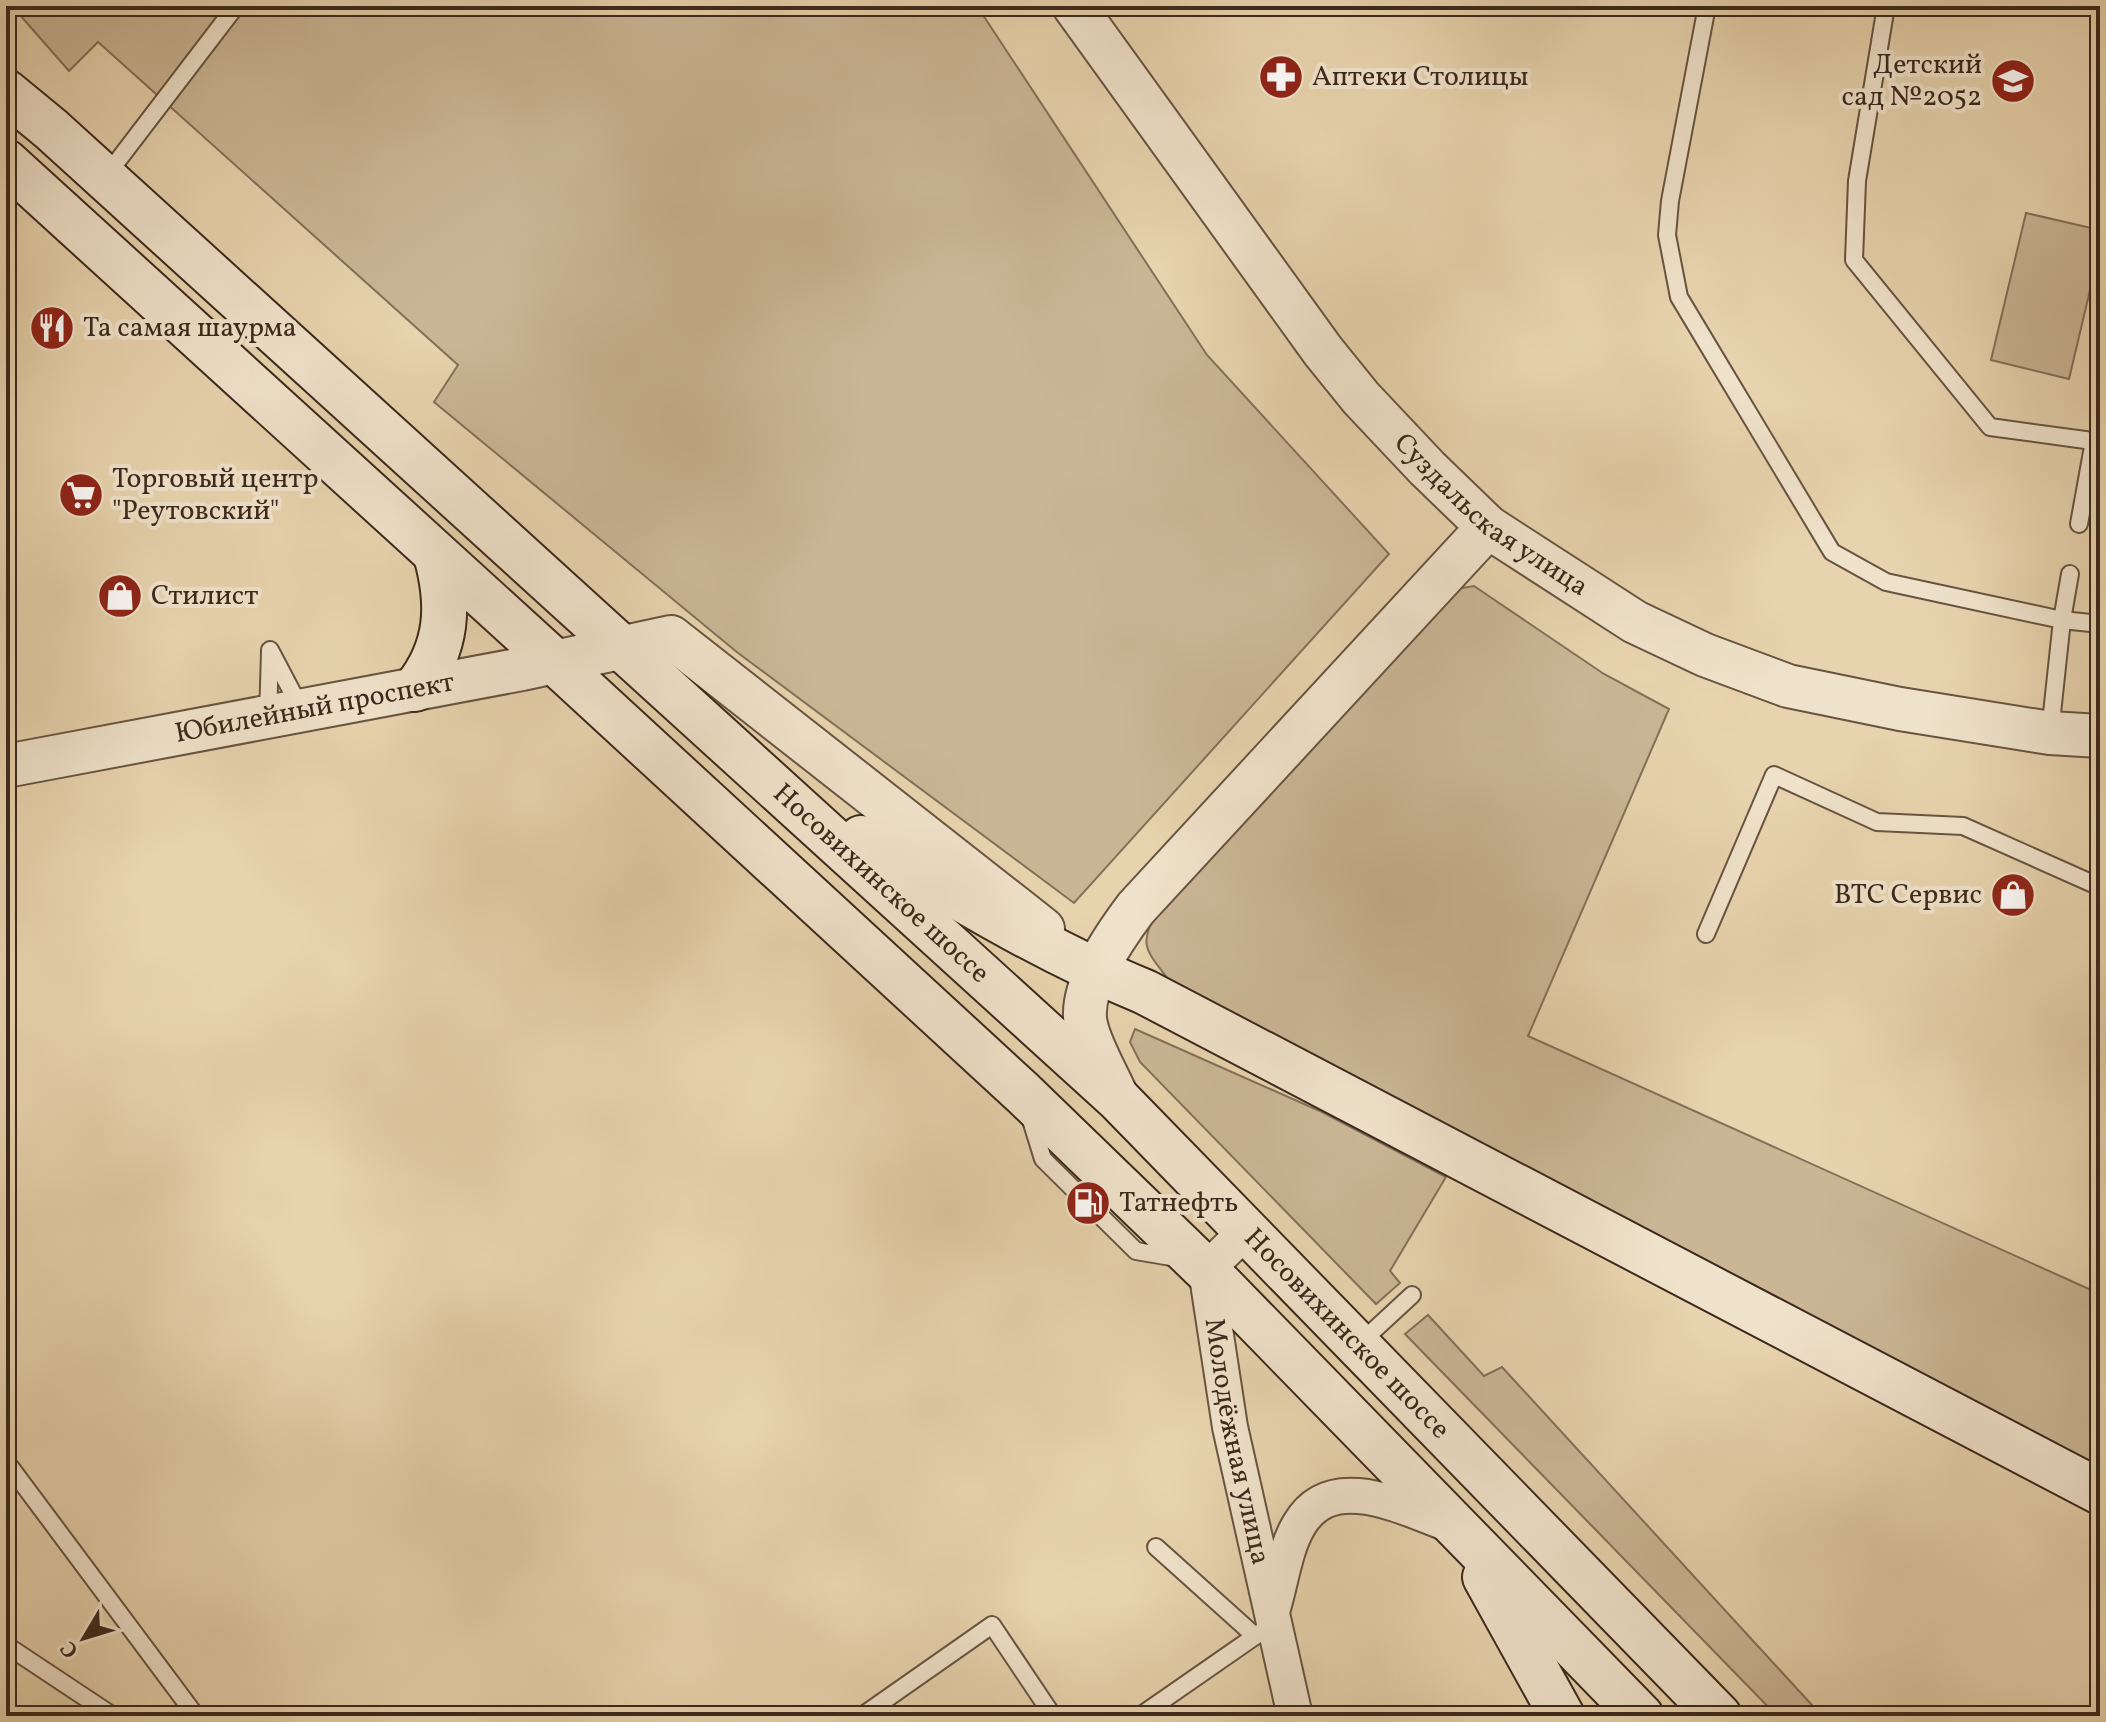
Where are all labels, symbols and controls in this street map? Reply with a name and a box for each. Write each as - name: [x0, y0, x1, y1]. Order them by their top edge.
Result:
- place label: Детский сад №2052: [1842, 46, 1982, 117]
- pharmacy icon: Аптеки Столицы: [1257, 53, 1305, 101]
- school or university icon: Детский сад №2052: [1989, 57, 2037, 105]
- place label: Аптеки Столицы: [1312, 58, 1528, 97]
- restaurant icon: Та самая шаурма: [28, 304, 76, 352]
- place label: Та самая шаурма: [83, 309, 297, 348]
- street label: Суздальская улица: [1385, 425, 1596, 606]
- place label: Торговый центр "Реутовский": [112, 460, 318, 531]
- supermarket icon: Торговый центр "Реутовский": [57, 471, 105, 519]
- shop icon: Стилист: [96, 572, 144, 620]
- place label: Стилист: [151, 577, 258, 616]
- street label: Юбилейный проспект: [172, 663, 458, 753]
- street label: Носовихинское шоссе: [764, 775, 998, 992]
- shop icon: ВТС Сервис: [1989, 871, 2037, 919]
- place label: ВТС Сервис: [1834, 876, 1982, 915]
- fuel station icon: Татнефть: [1064, 1179, 1112, 1227]
- place label: Татнефть: [1119, 1184, 1238, 1223]
- street label: Носовихинское шоссе: [1235, 1220, 1459, 1448]
- street label: Молодёжная улица: [1194, 1315, 1280, 1568]
- north arrow: [44, 1598, 124, 1678]
- text: С: [54, 1634, 87, 1664]

